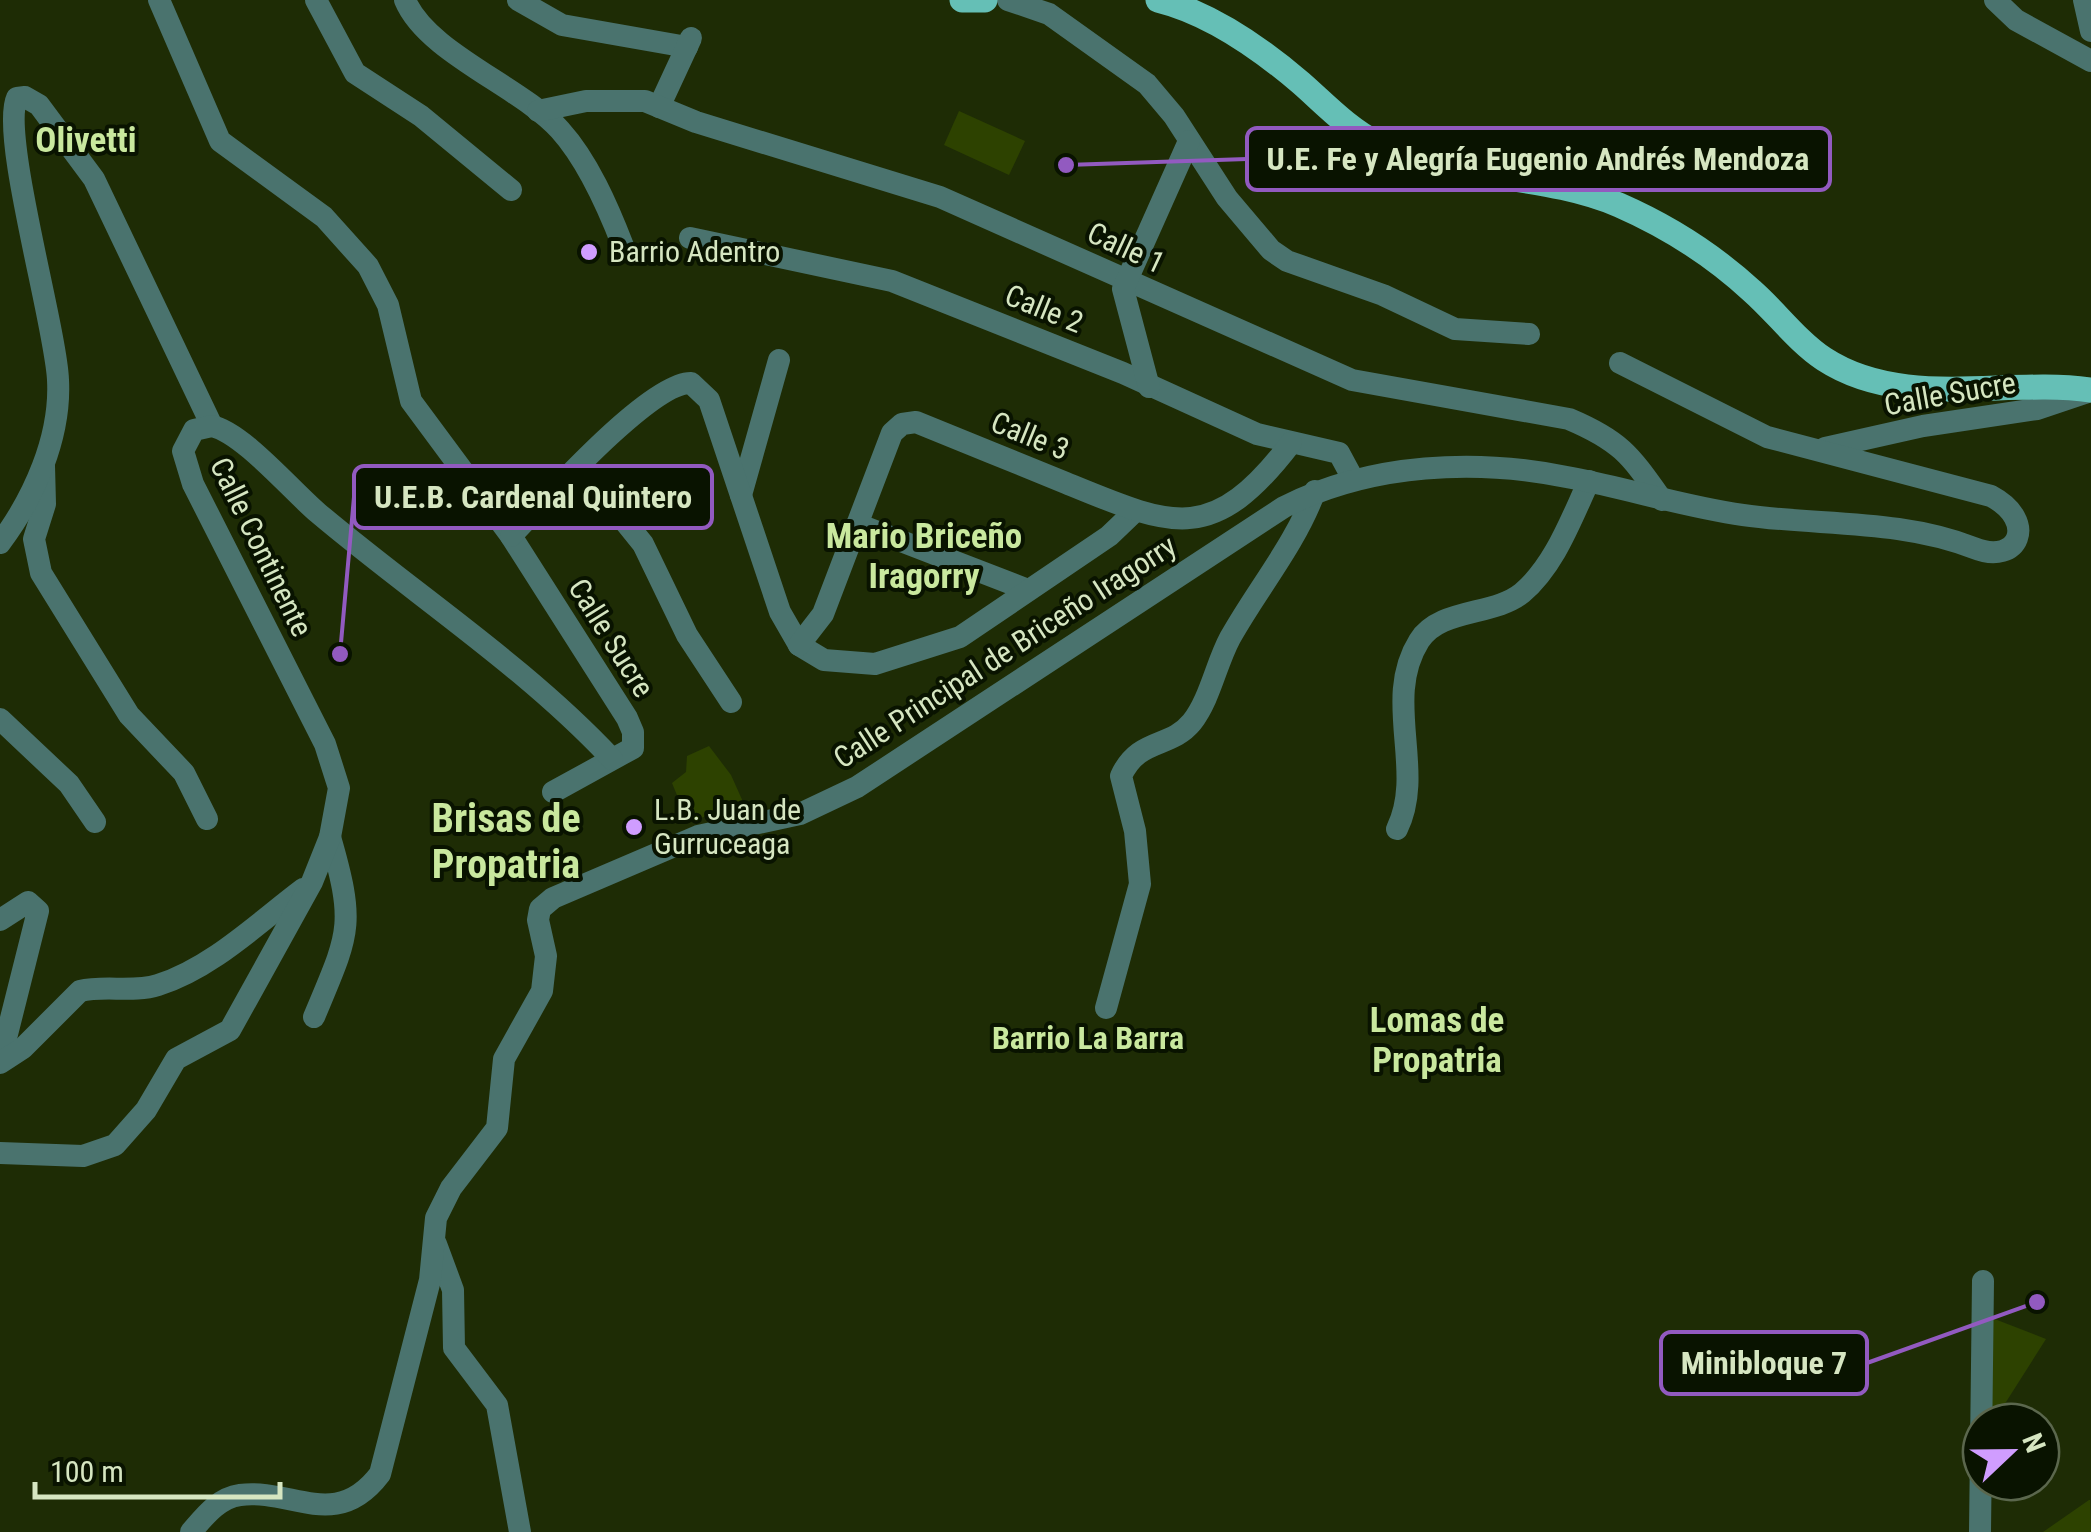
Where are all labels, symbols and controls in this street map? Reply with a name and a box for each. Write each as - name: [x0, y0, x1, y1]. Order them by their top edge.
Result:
- district label: Olivetti: [35, 120, 137, 161]
- callout: U.E. Fe y Alegría Eugenio Andrés Mendoza: [1247, 128, 1830, 190]
- text: U.E. Fe y Alegría Eugenio Andrés Mendoza: [1267, 140, 1809, 178]
- street label: Calle 1: [1082, 215, 1170, 281]
- place label: Barrio Adentro: [609, 234, 780, 269]
- marker: Barrio Adentro: [578, 241, 600, 263]
- street label: Calle 2: [1000, 277, 1088, 340]
- street label: Calle Sucre: [1881, 365, 2018, 422]
- street label: Calle 3: [986, 404, 1074, 467]
- street label: Calle Continente: [203, 452, 320, 642]
- callout: U.E.B. Cardenal Quintero: [354, 466, 712, 528]
- text: U.E.B. Cardenal Quintero: [374, 478, 692, 516]
- district label: Mario Briceño Iragorry: [826, 516, 1022, 597]
- street label: Calle Principal de Briceño Iragorry: [827, 528, 1182, 775]
- street label: Calle Sucre: [561, 572, 661, 703]
- place label: L.B. Juan de Gurruceaga: [654, 792, 801, 861]
- district label: Brisas de Propatria: [431, 795, 581, 888]
- marker: L.B. Juan de Gurruceaga: [623, 816, 645, 838]
- district label: Lomas de Propatria: [1370, 1000, 1504, 1081]
- district label: Barrio La Barra: [992, 1019, 1184, 1057]
- callout: Minibloque 7: [1661, 1332, 1867, 1394]
- text: Minibloque 7: [1681, 1344, 1847, 1382]
- north arrow: [1961, 1402, 2061, 1502]
- text: N: [2015, 1429, 2052, 1457]
- scale bar: [35, 1437, 280, 1499]
- text: 100 m: [50, 1454, 124, 1489]

